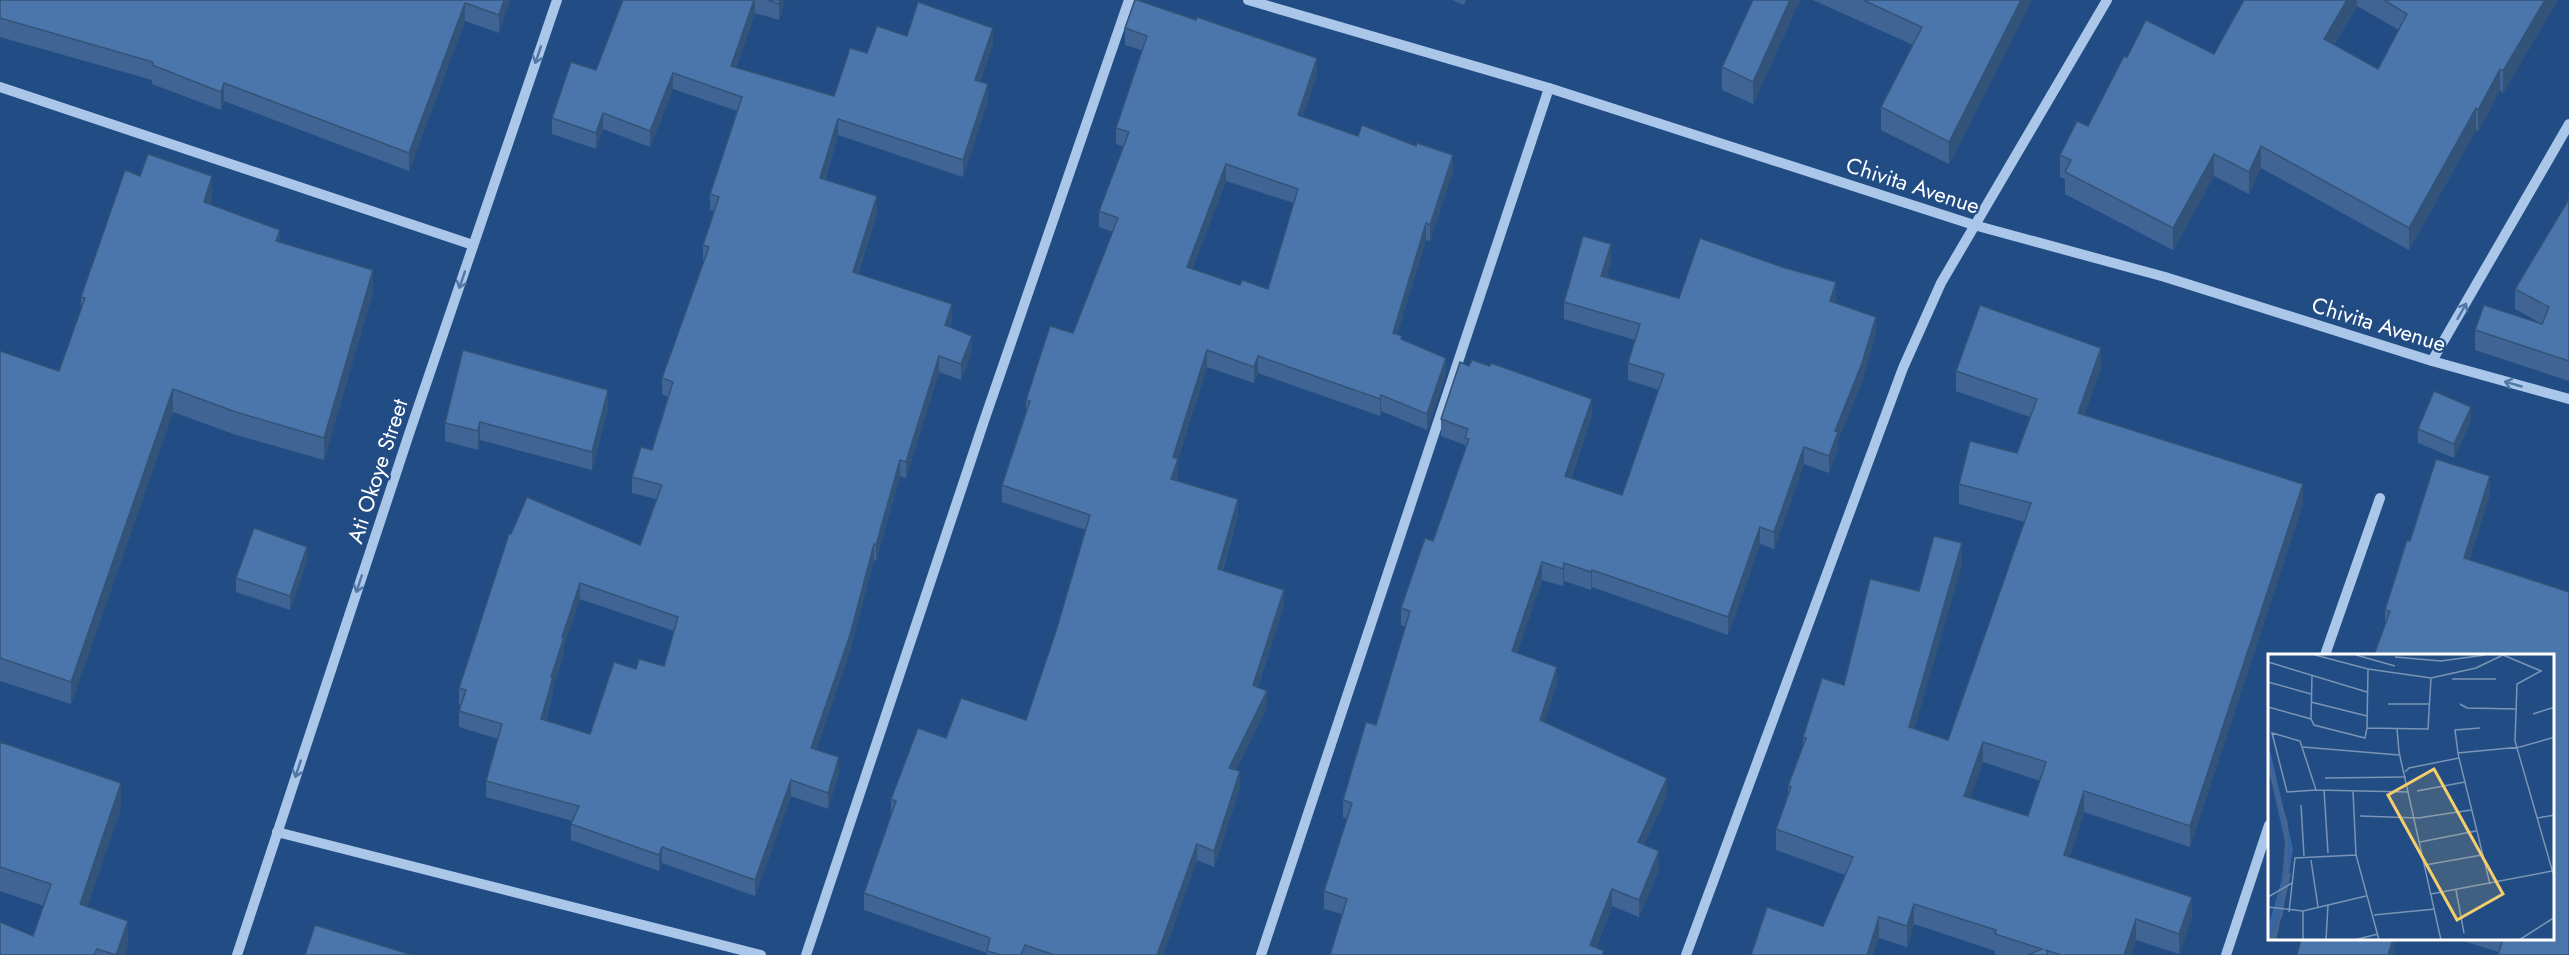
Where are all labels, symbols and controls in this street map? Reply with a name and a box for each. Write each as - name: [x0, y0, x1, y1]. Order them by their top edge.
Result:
- one-way arrow: [532, 45, 543, 64]
- street label: Chivita Avenue: [1842, 148, 1984, 222]
- one-way arrow: [455, 270, 466, 289]
- street label: Chivita Avenue: [2308, 288, 2450, 360]
- one-way arrow: [2456, 303, 2468, 320]
- one-way arrow: [2504, 378, 2523, 389]
- street label: Ati Okoye Street: [339, 394, 416, 547]
- one-way arrow: [353, 574, 364, 593]
- inset map: [2268, 654, 2554, 940]
- one-way arrow: [292, 759, 303, 778]

